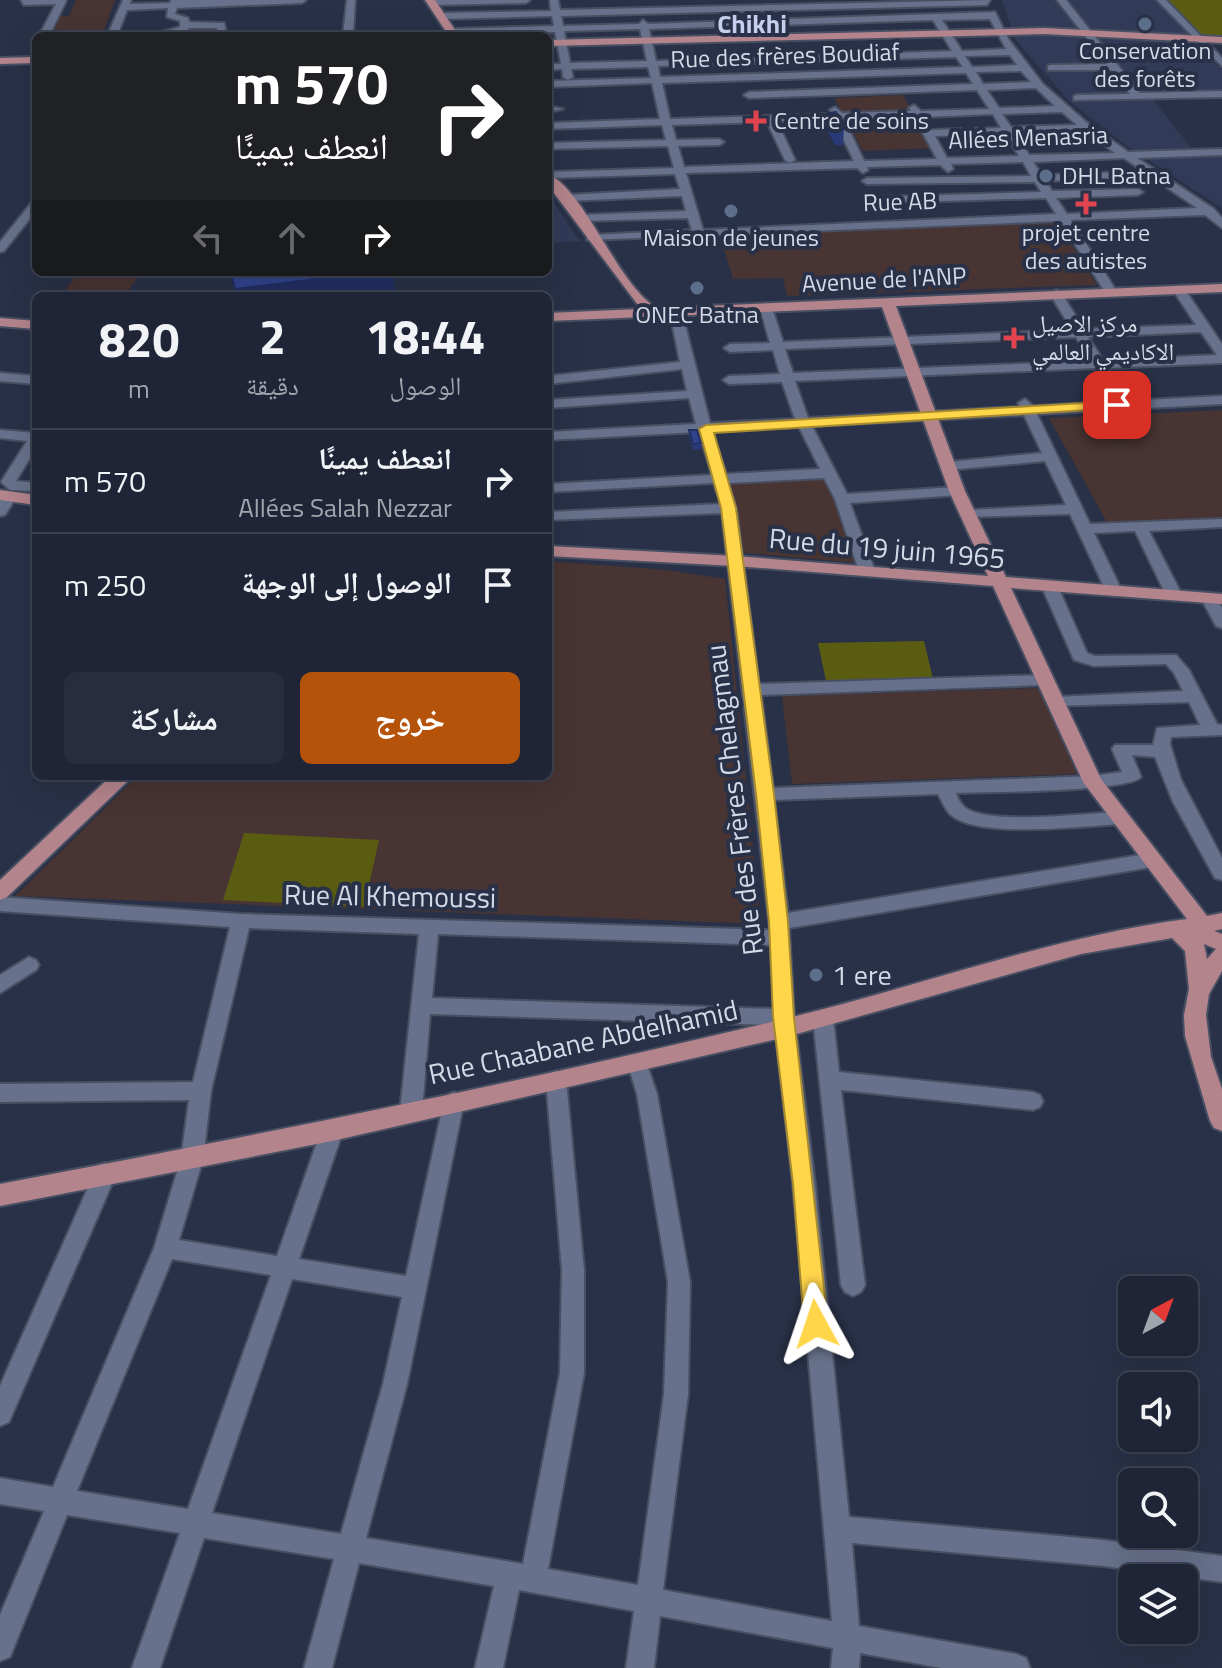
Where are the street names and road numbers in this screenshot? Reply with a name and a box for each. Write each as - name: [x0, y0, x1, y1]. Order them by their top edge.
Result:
- street label: Rue des frères Boudiaf: [670, 33, 900, 77]
- street label: Allées Menasria: [947, 116, 1108, 158]
- street label: Rue AB: [862, 182, 938, 220]
- street label: Avenue de l'ANP: [801, 257, 967, 301]
- street label: Rue du 19 juin 1965: [767, 516, 1007, 579]
- street label: Rue des Frères Chelagmau: [693, 642, 774, 958]
- street label: Rue Al Khemoussi: [284, 872, 496, 919]
- street label: Rue Chaabane Abdelhamid: [424, 988, 741, 1095]

